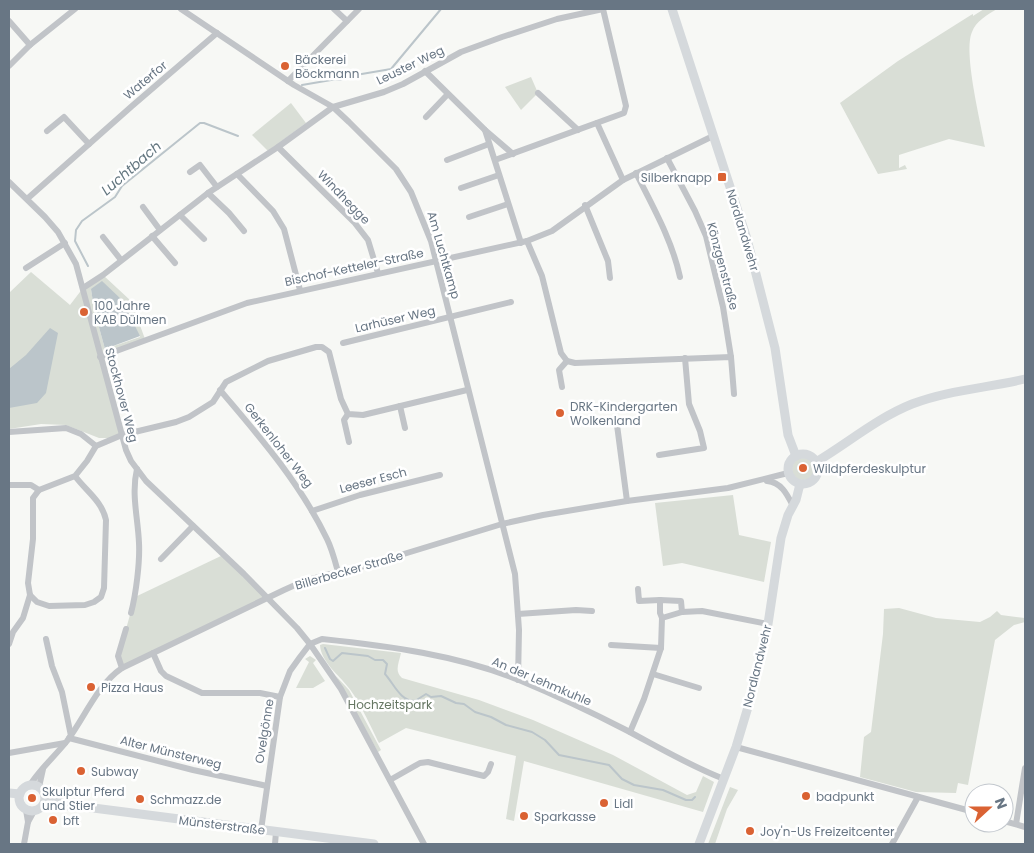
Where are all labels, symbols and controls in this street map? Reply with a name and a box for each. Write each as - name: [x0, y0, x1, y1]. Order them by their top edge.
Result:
- street label: Leuster Weg: [373, 41, 447, 89]
- place label: Bäckerei Böckmann: [295, 51, 359, 82]
- street label: Waterfor: [120, 56, 171, 103]
- marker: Bäckerei Böckmann: [279, 60, 291, 72]
- water label: Luchtbach: [97, 136, 165, 200]
- street label: Windhegge: [314, 166, 374, 228]
- place label: Silberknapp: [641, 169, 712, 186]
- marker: Silberknapp: [716, 171, 728, 183]
- street label: Nordlandwehr: [722, 187, 764, 274]
- street label: Am Luchtkamp: [423, 209, 465, 301]
- street label: Könzgenstraße: [703, 220, 743, 312]
- street label: Bischof-Ketteler-Straße: [283, 244, 425, 290]
- place label: 100 Jahre KAB Dülmen: [94, 297, 166, 328]
- street label: Larhüser Weg: [353, 302, 437, 336]
- marker: 100 Jahre KAB Dülmen: [78, 306, 90, 318]
- street label: Stockhover Weg: [101, 346, 143, 444]
- place label: DRK-Kindergarten Wolkenland: [570, 398, 678, 429]
- street label: Gerkenloher Weg: [241, 399, 317, 491]
- marker: DRK-Kindergarten Wolkenland: [554, 407, 566, 419]
- place label: Wildpferdeskulptur: [813, 460, 926, 477]
- marker: Wildpferdeskulptur: [797, 462, 809, 474]
- street label: Leeser Esch: [338, 463, 408, 497]
- street label: Billerbecker Straße: [293, 546, 405, 594]
- street label: Nordlandwehr: [738, 622, 776, 709]
- street label: An der Lehmkuhle: [490, 652, 594, 710]
- place label: Pizza Haus: [101, 679, 164, 696]
- marker: Pizza Haus: [85, 681, 97, 693]
- park label: Hochzeitspark: [348, 696, 433, 713]
- street label: Ovelgönne: [251, 697, 277, 765]
- street label: Alter Münsterweg: [118, 731, 224, 773]
- place label: Subway: [91, 763, 139, 780]
- marker: Subway: [75, 765, 87, 777]
- place label: Skulptur Pferd und Stier: [42, 783, 125, 814]
- north arrow: [964, 783, 1014, 833]
- place label: badpunkt: [816, 788, 874, 805]
- marker: badpunkt: [800, 790, 812, 802]
- place label: Schmazz.de: [150, 791, 221, 808]
- marker: Skulptur Pferd und Stier: [26, 792, 38, 804]
- marker: Schmazz.de: [134, 793, 146, 805]
- place label: Lidl: [614, 795, 633, 812]
- text: N: [990, 795, 1012, 812]
- marker: Lidl: [598, 797, 610, 809]
- place label: Sparkasse: [534, 808, 596, 825]
- marker: Sparkasse: [518, 810, 530, 822]
- street label: Münsterstraße: [178, 811, 266, 839]
- place label: bft: [63, 812, 79, 829]
- marker: bft: [47, 814, 59, 826]
- place label: Joy'n-Us Freizeitcenter: [760, 823, 895, 840]
- marker: Joy'n-Us Freizeitcenter: [744, 825, 756, 837]

